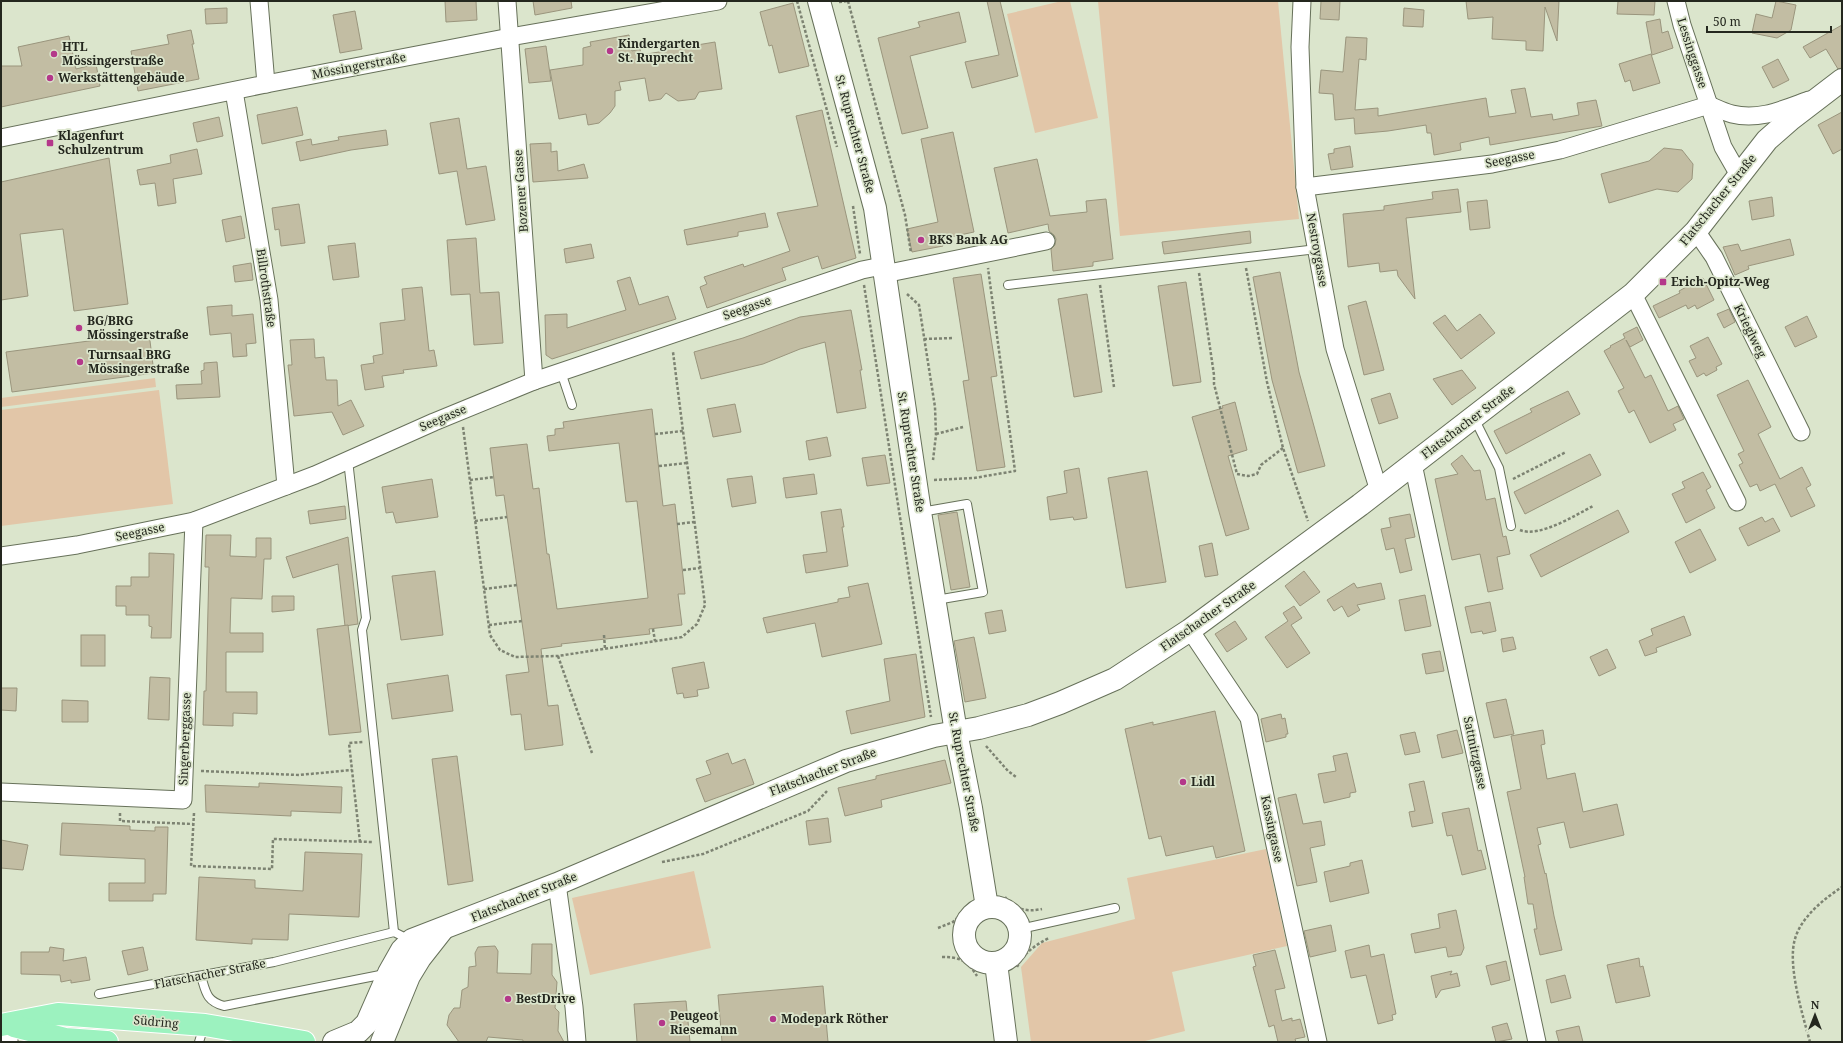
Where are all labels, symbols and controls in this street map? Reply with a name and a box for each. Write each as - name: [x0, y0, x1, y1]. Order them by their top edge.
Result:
- scale bar: [1707, 8, 1831, 34]
- text: 50 m: [1713, 13, 1741, 30]
- street label: Lessinggasse: [1673, 15, 1712, 90]
- place label: Kindergarten St. Ruprecht: [618, 35, 700, 66]
- place label: HTL Mössingerstraße: [62, 38, 164, 69]
- marker: Kindergarten St. Ruprecht: [605, 46, 615, 56]
- street label: Mössingerstraße: [311, 48, 407, 83]
- marker: HTL Mössingerstraße: [49, 49, 59, 59]
- place label: Werkstättengebäude: [58, 69, 185, 86]
- marker: Werkstättengebäude: [45, 73, 55, 83]
- street label: St. Ruprechter Straße: [832, 73, 879, 195]
- place label: Klagenfurt Schulzentrum: [58, 127, 144, 158]
- marker: Klagenfurt Schulzentrum: [45, 138, 55, 148]
- street label: Seegasse: [1484, 145, 1536, 172]
- street label: Bozener Gasse: [509, 149, 532, 233]
- street label: Flatschacher Straße: [1675, 150, 1760, 249]
- street label: Nestroygasse: [1303, 212, 1332, 288]
- place label: BKS Bank AG: [929, 231, 1008, 248]
- marker: BKS Bank AG: [916, 235, 926, 245]
- street label: Billrothstraße: [253, 247, 280, 328]
- place label: Erich-Opitz-Weg: [1671, 273, 1770, 290]
- marker: Erich-Opitz-Weg: [1658, 277, 1668, 287]
- street label: Seegasse: [721, 291, 773, 324]
- street label: Krieglweg: [1730, 301, 1771, 361]
- place label: BG/BRG Mössingerstraße: [87, 312, 189, 343]
- marker: BG/BRG Mössingerstraße: [74, 323, 84, 333]
- place label: Turnsaal BRG Mössingerstraße: [88, 346, 190, 377]
- marker: Turnsaal BRG Mössingerstraße: [75, 357, 85, 367]
- street label: Flatschacher Straße: [1417, 381, 1518, 462]
- street label: St. Ruprechter Straße: [894, 390, 929, 513]
- street label: Seegasse: [417, 400, 469, 435]
- street label: Seegasse: [114, 518, 166, 545]
- street label: Flatschacher Straße: [1156, 576, 1259, 655]
- street label: Singerberggasse: [174, 692, 195, 786]
- street label: St. Ruprechter Straße: [945, 710, 984, 833]
- street label: Sattnitzgasse: [1459, 715, 1492, 791]
- street label: Flatschacher Straße: [767, 743, 879, 800]
- place label: Lidl: [1191, 773, 1216, 790]
- marker: Lidl: [1178, 777, 1188, 787]
- street label: Kassingasse: [1257, 794, 1288, 864]
- street label: Flatschacher Straße: [468, 867, 580, 926]
- street label: Flatschacher Straße: [153, 954, 267, 993]
- place label: BestDrive: [516, 990, 576, 1007]
- marker: BestDrive: [503, 994, 513, 1004]
- north arrow: [1795, 995, 1835, 1035]
- text: N: [1811, 997, 1820, 1012]
- place label: Peugeot Riesemann: [670, 1007, 737, 1038]
- place label: Modepark Röther: [781, 1010, 889, 1027]
- street label: Südring: [133, 1011, 180, 1032]
- marker: Modepark Röther: [768, 1014, 778, 1024]
- marker: Peugeot Riesemann: [657, 1018, 667, 1028]

